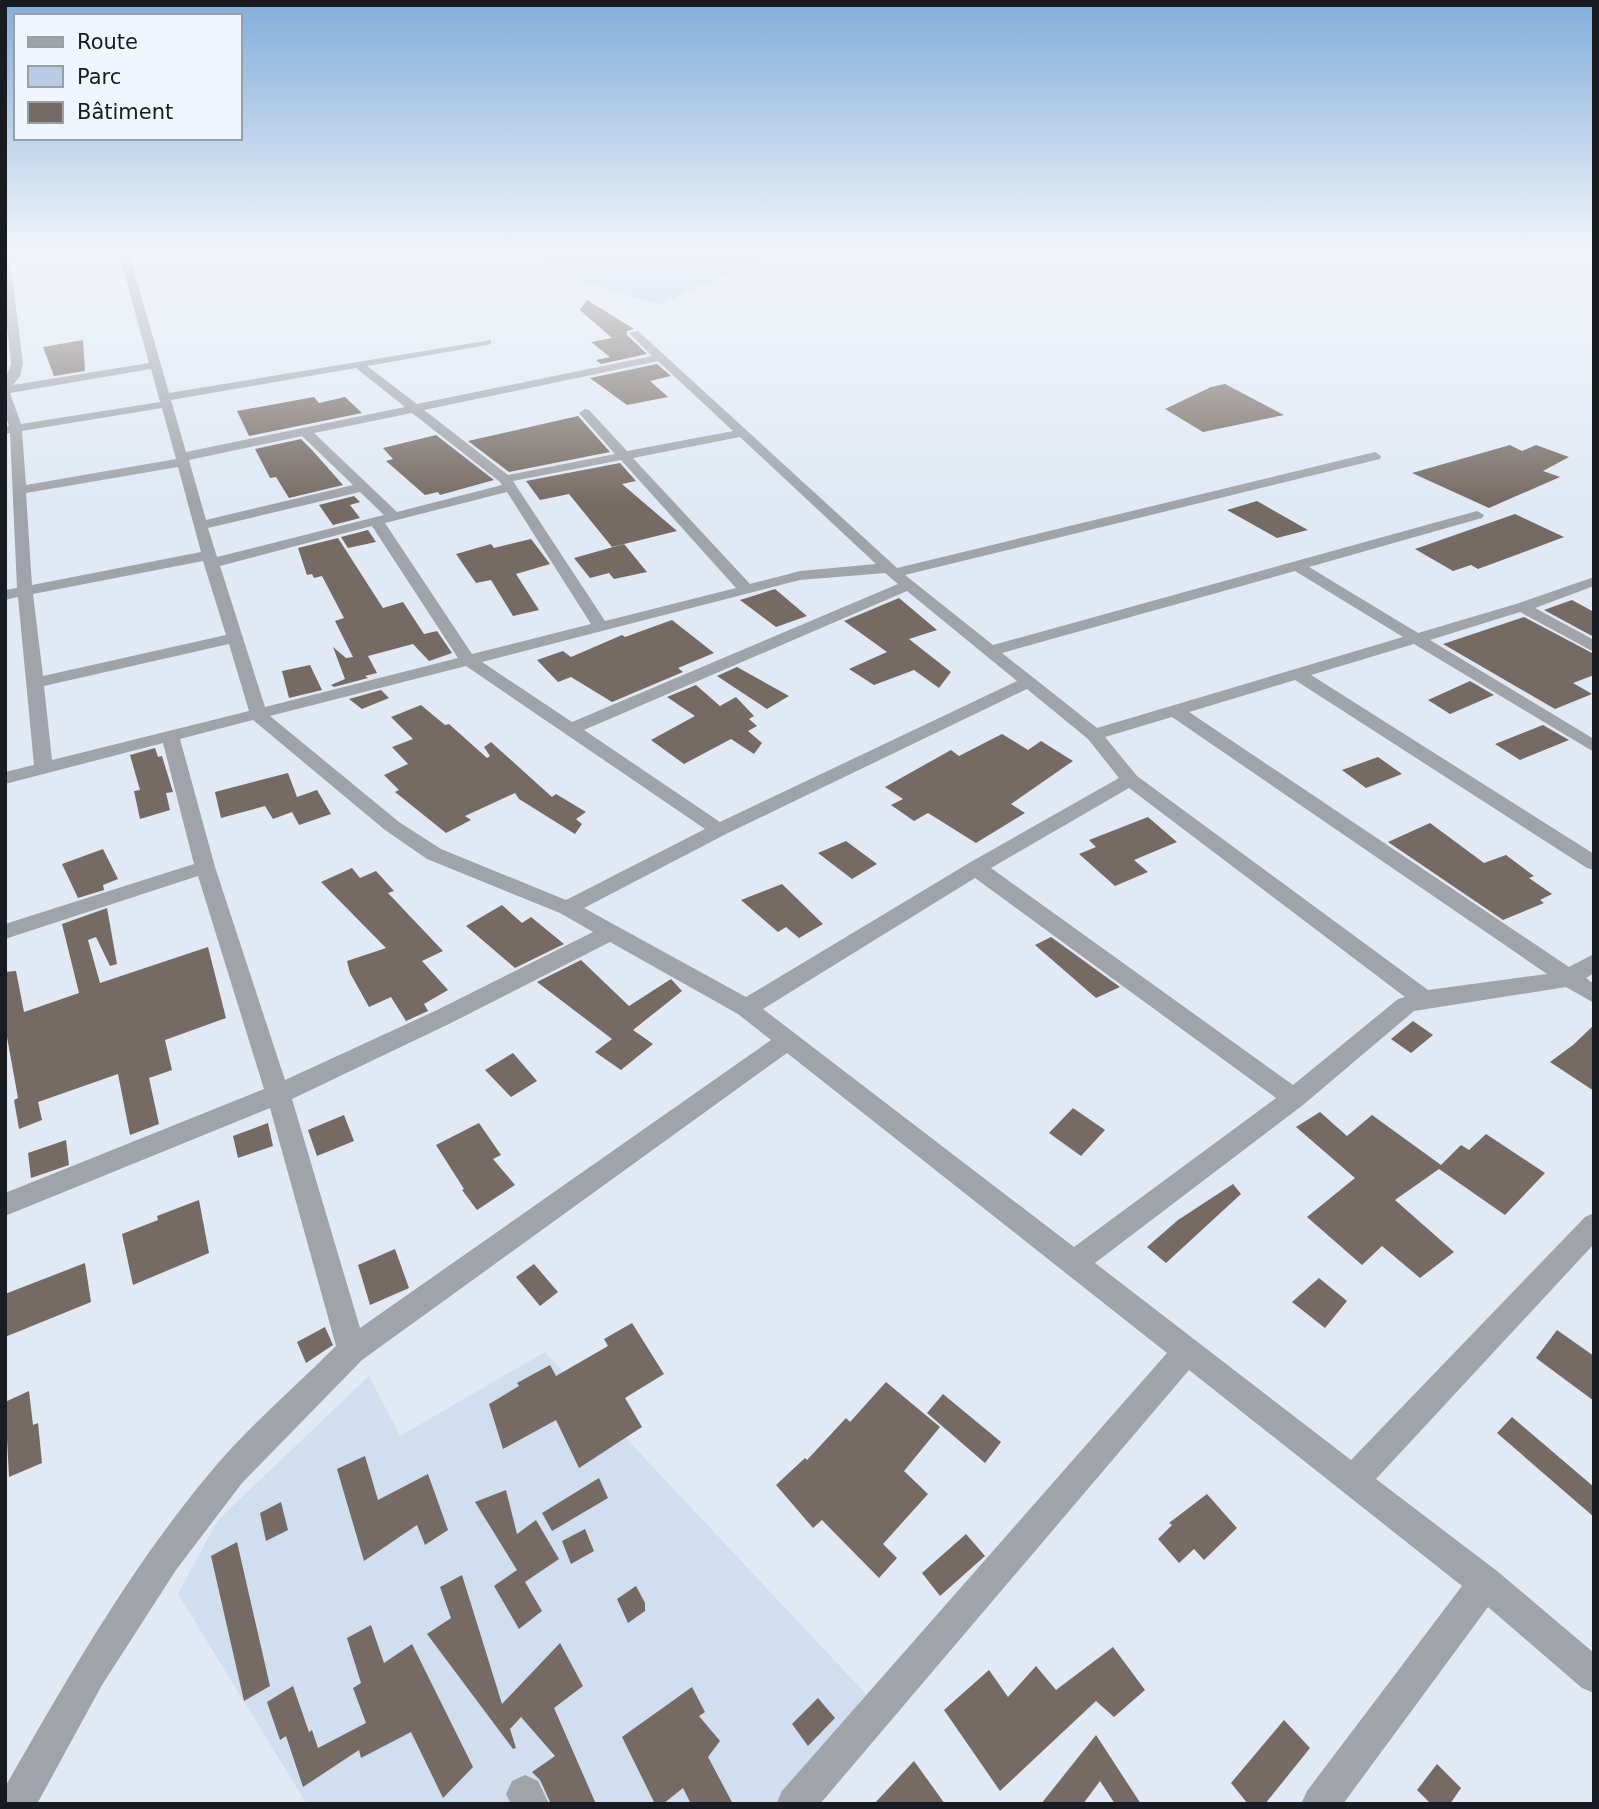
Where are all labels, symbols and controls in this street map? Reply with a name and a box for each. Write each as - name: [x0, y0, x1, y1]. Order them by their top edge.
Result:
- legend: [14, 14, 242, 140]
- text: Route: [77, 30, 138, 54]
- text: Parc: [77, 65, 121, 89]
- text: Bâtiment: [77, 100, 173, 124]

